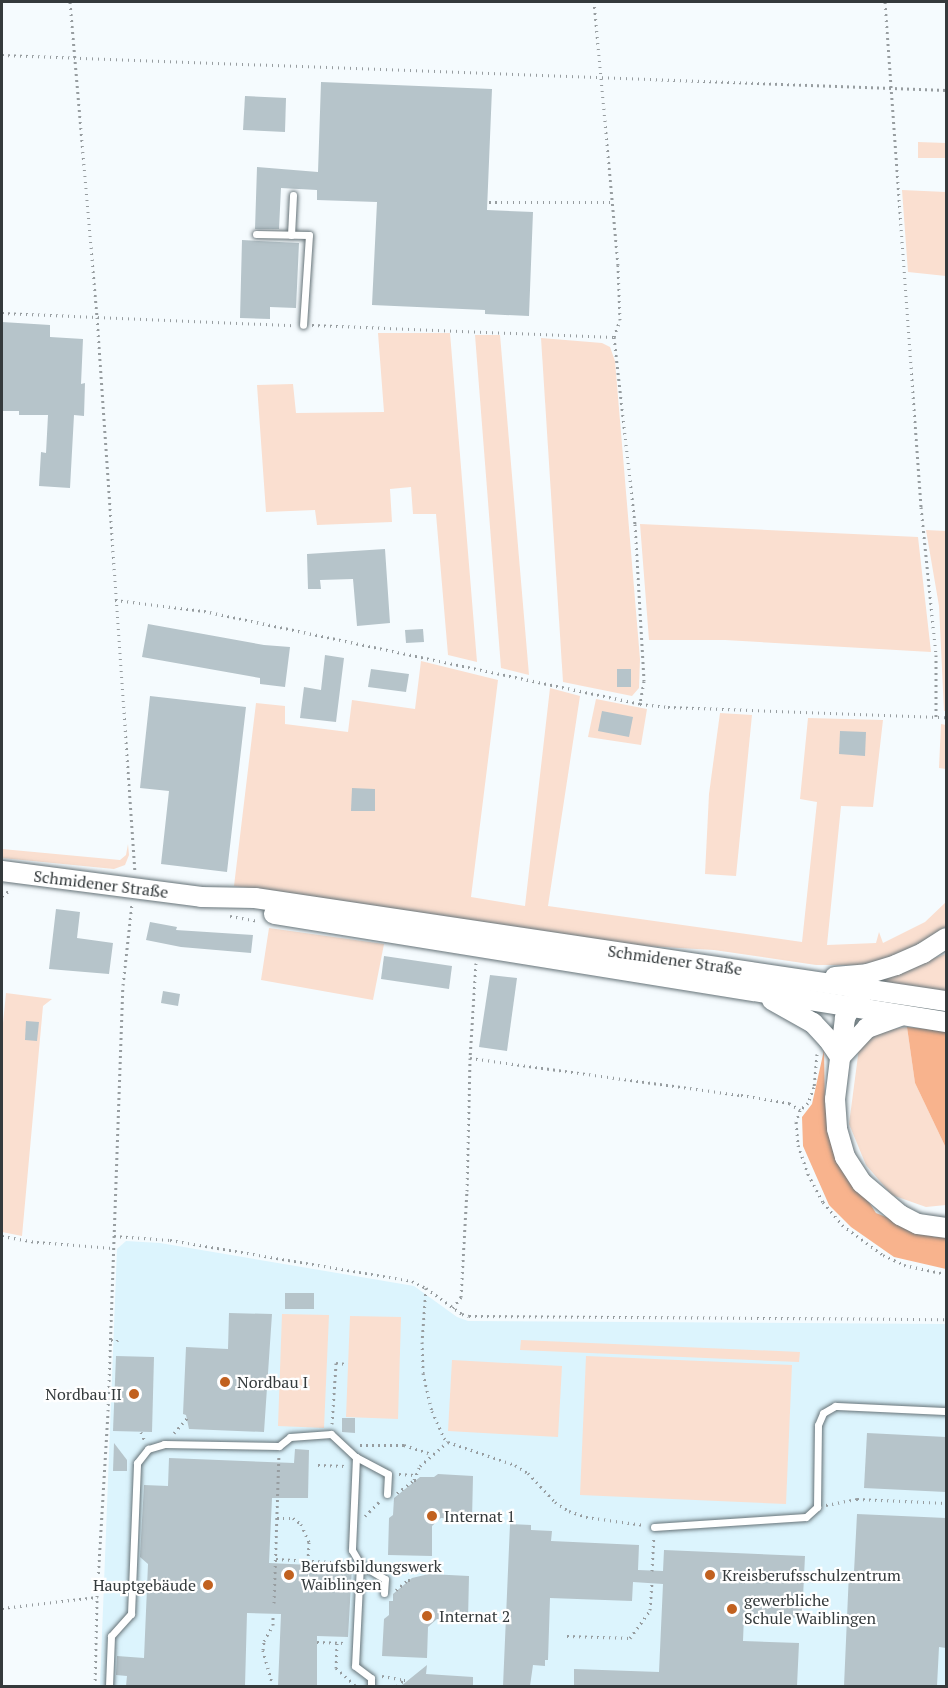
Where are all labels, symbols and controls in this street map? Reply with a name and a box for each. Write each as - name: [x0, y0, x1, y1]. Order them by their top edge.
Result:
- street label: Schmidener Straße: [33, 866, 169, 902]
- street label: Schmidener Straße: [607, 941, 743, 979]
- place label: Nordbau I: [237, 1372, 308, 1392]
- marker: Nordbau I: [218, 1375, 232, 1389]
- place label: Nordbau II: [45, 1384, 122, 1404]
- marker: Nordbau II: [127, 1387, 141, 1401]
- place label: Internat 1: [444, 1506, 515, 1526]
- marker: Internat 1: [425, 1509, 439, 1523]
- place label: Berufsbildungswerk Waiblingen: [301, 1556, 442, 1594]
- place label: Kreisberufsschulzentrum: [722, 1565, 901, 1585]
- marker: Berufsbildungswerk Waiblingen: [282, 1568, 296, 1582]
- marker: Kreisberufsschulzentrum: [703, 1568, 717, 1582]
- place label: Hauptgebäude: [93, 1575, 196, 1595]
- marker: Hauptgebäude: [201, 1578, 215, 1592]
- place label: gewerbliche Schule Waiblingen: [744, 1590, 876, 1628]
- marker: gewerbliche Schule Waiblingen: [725, 1602, 739, 1616]
- place label: Internat 2: [439, 1606, 510, 1626]
- marker: Internat 2: [420, 1609, 434, 1623]

